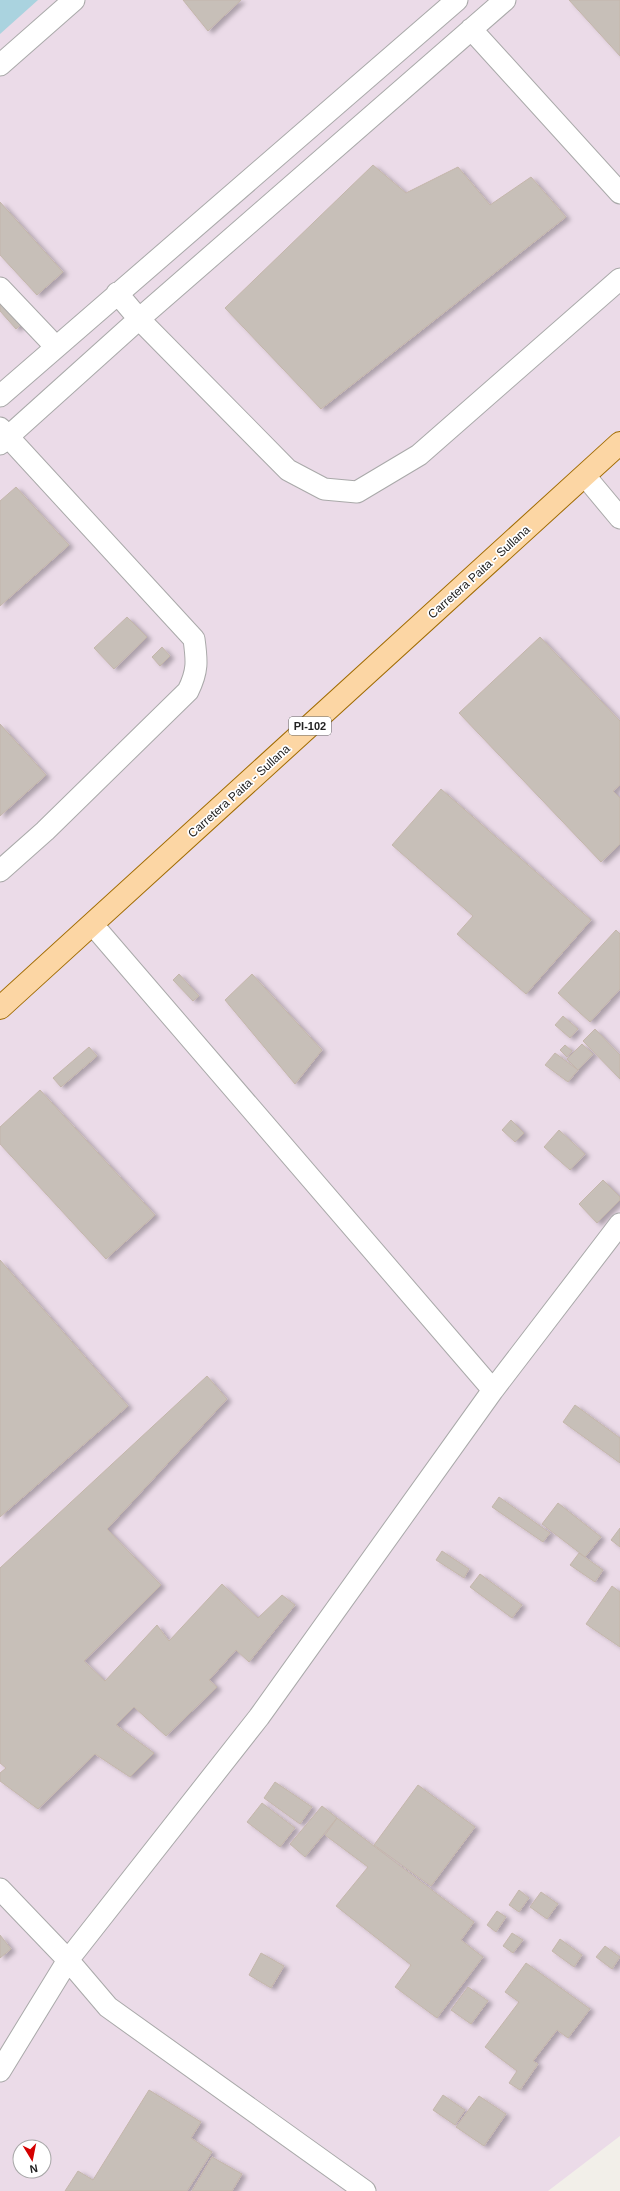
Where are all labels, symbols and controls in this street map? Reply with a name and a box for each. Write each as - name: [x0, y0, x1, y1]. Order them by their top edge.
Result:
- street label: Carretera Paita - Sullana: [425, 522, 533, 621]
- road number: PI-102: [289, 717, 331, 735]
- street label: Carretera Paita - Sullana: [185, 741, 293, 840]
- north arrow: [12, 2139, 52, 2179]
- text: N: [29, 2162, 39, 2175]

